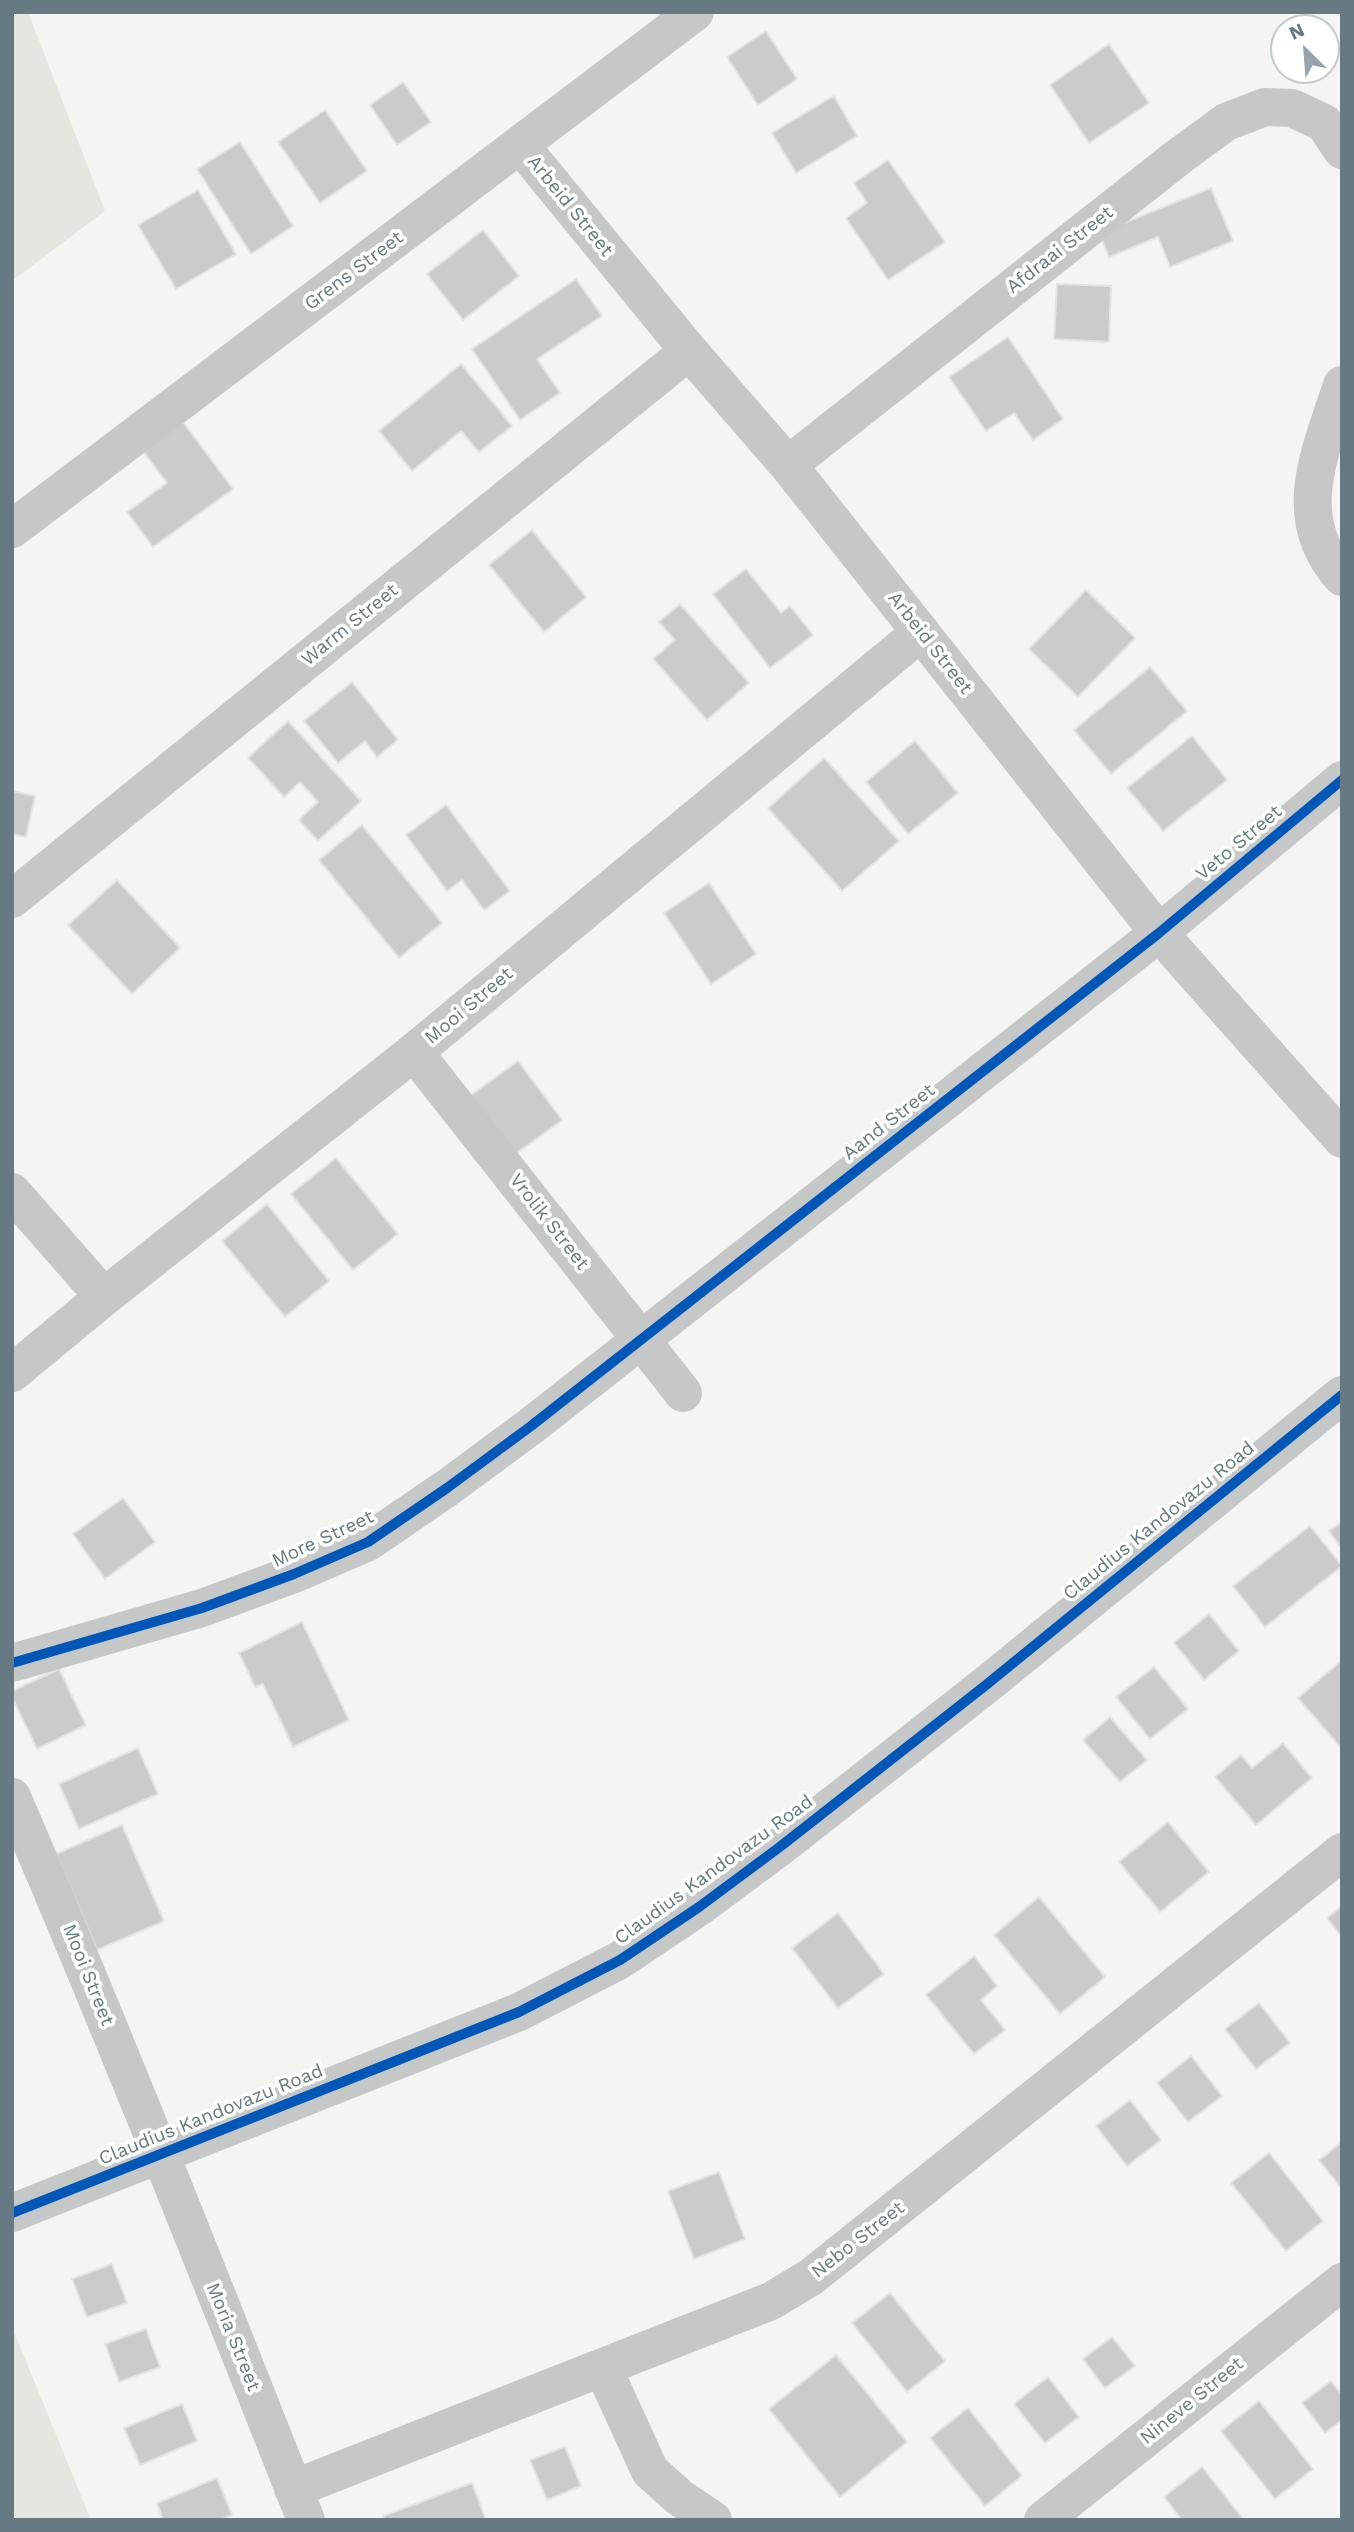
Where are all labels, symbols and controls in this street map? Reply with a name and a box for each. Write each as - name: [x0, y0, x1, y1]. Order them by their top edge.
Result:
- north arrow: [1270, 14, 1340, 84]
- text: N: [1286, 18, 1308, 45]
- street label: Arbeid Street: [522, 151, 618, 261]
- street label: Afdraai Street: [1002, 201, 1118, 299]
- street label: Grens Street: [300, 227, 408, 315]
- street label: Warm Street: [297, 579, 403, 671]
- street label: Arbeid Street: [883, 587, 977, 699]
- street label: Veto Street: [1191, 800, 1287, 886]
- street label: Mooi Street: [420, 963, 518, 1049]
- street label: Aand Street: [838, 1079, 940, 1165]
- street label: Vrolik Street: [504, 1169, 594, 1275]
- street label: Claudius Kandovazu Road: [1059, 1437, 1259, 1605]
- street label: More Street: [269, 1506, 377, 1572]
- street label: Claudius Kandovazu Road: [610, 1790, 818, 1950]
- street label: Mooi Street: [57, 1921, 119, 2029]
- street label: Claudius Kandovazu Road: [96, 2060, 326, 2170]
- street label: Nebo Street: [807, 2197, 909, 2283]
- street label: Moria Street: [201, 2280, 265, 2394]
- street label: Nineve Street: [1136, 2353, 1248, 2449]

